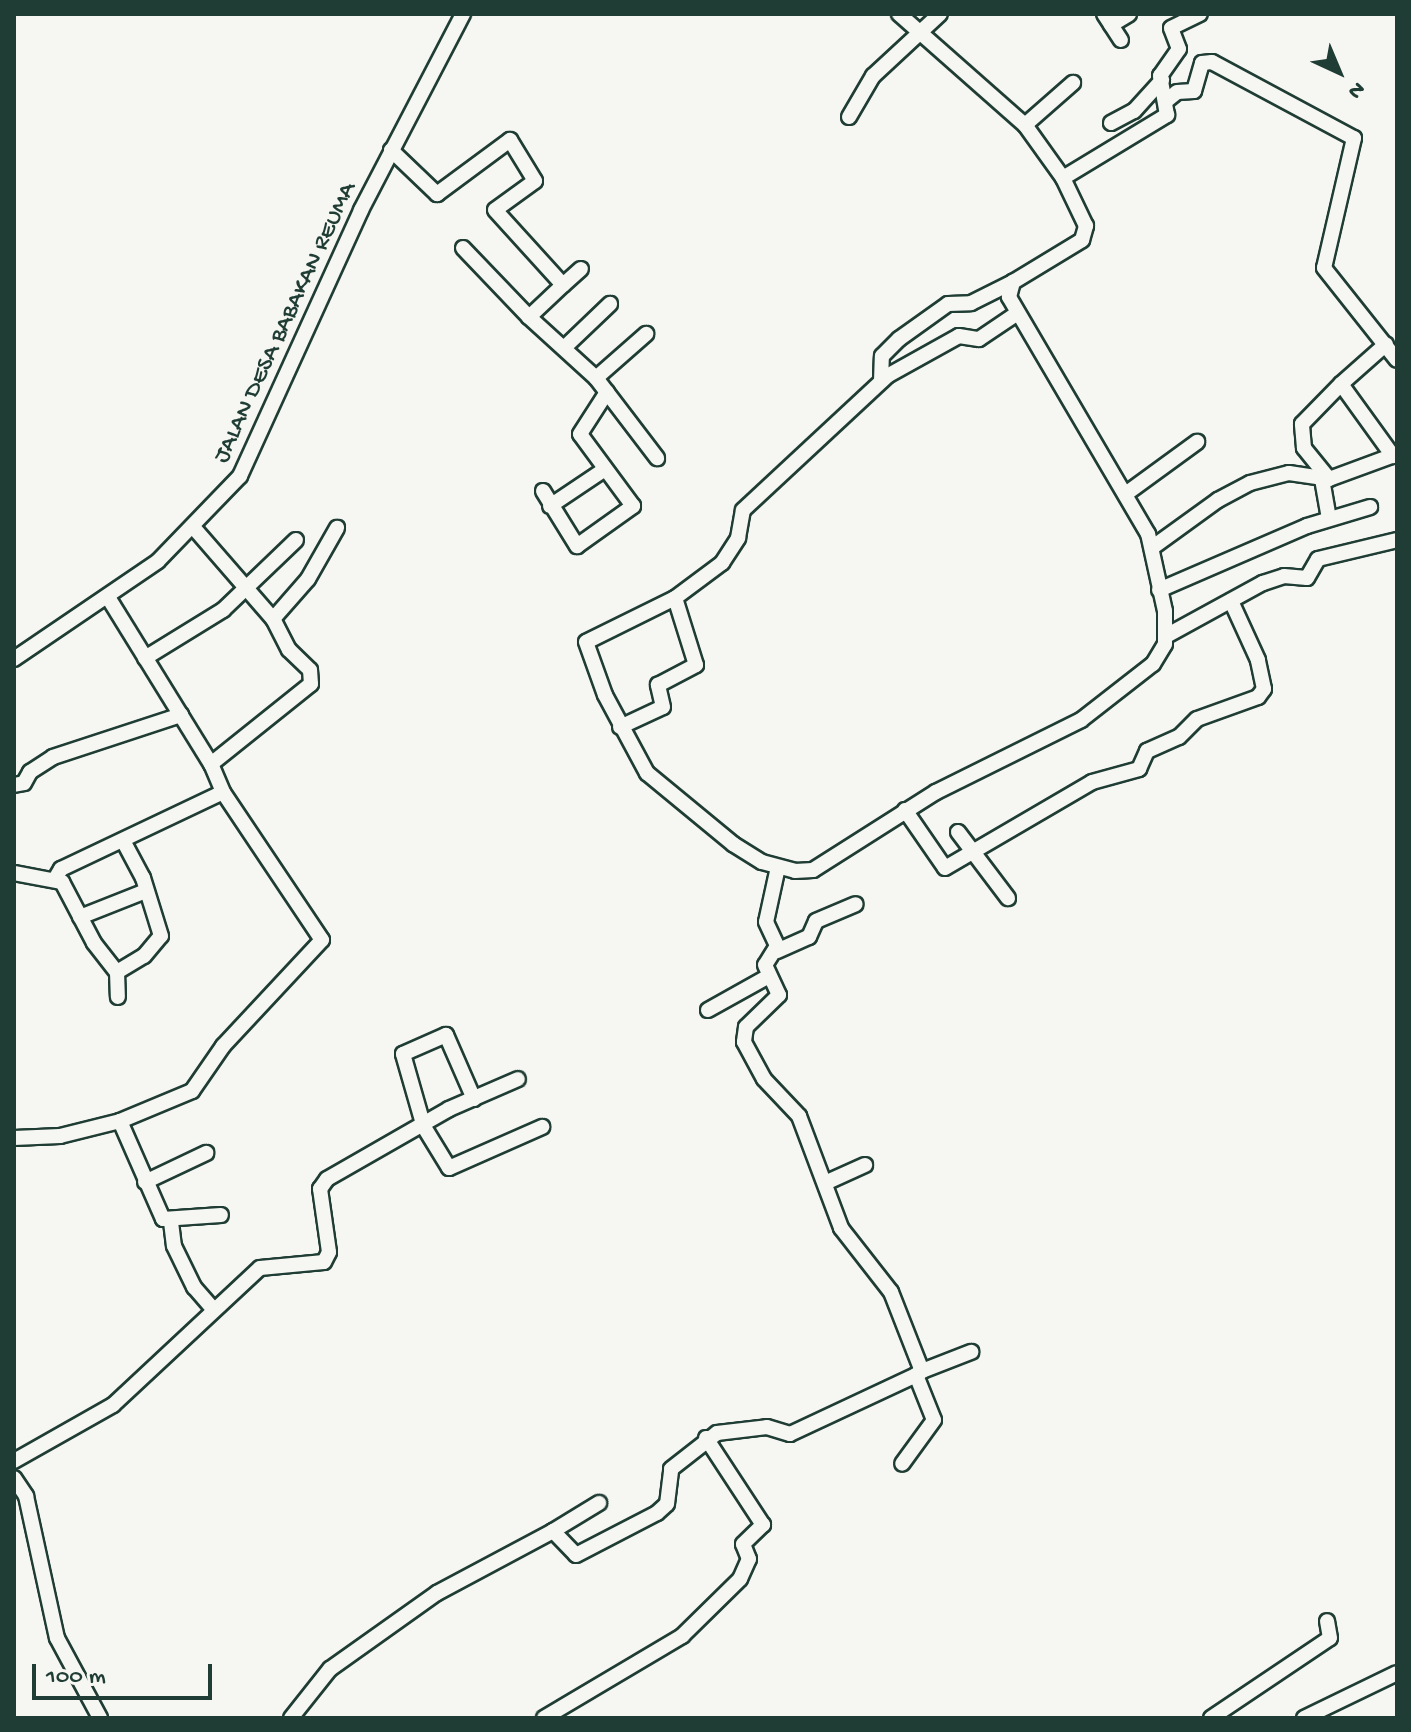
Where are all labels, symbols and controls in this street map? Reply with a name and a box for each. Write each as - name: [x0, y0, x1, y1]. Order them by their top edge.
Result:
- north arrow: [1299, 32, 1379, 112]
- text: N: [1341, 75, 1370, 104]
- street label: JALAN DESA BABAKAN REUMA: [208, 178, 364, 468]
- scale bar: [36, 1648, 216, 1698]
- text: 100 m: [46, 1663, 106, 1692]

